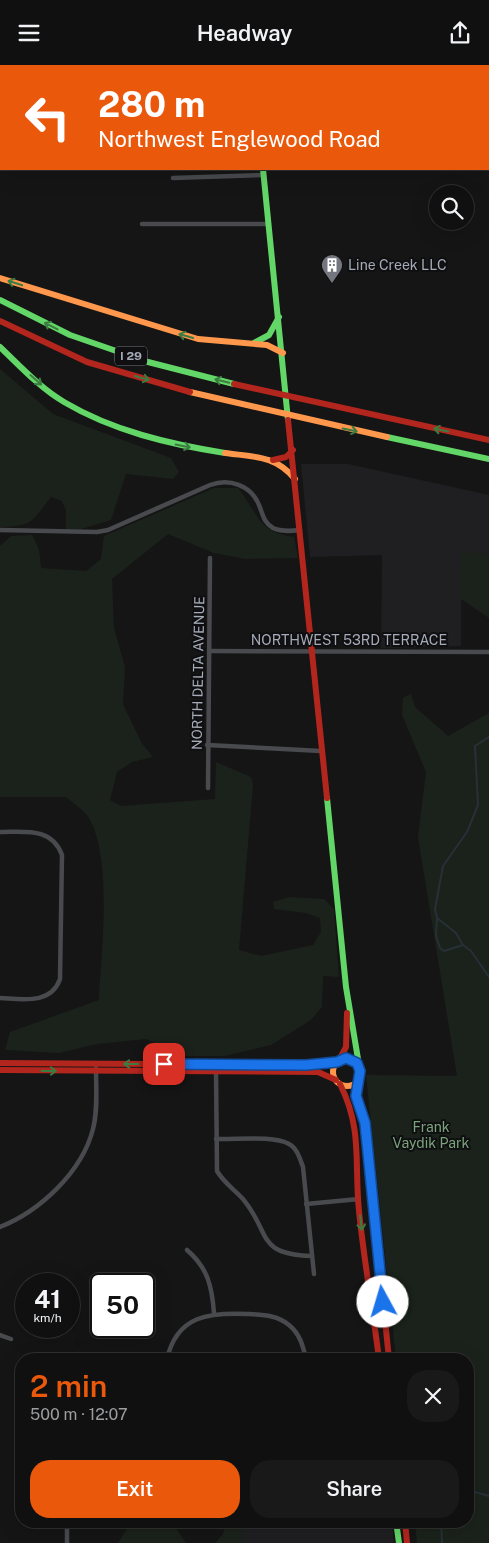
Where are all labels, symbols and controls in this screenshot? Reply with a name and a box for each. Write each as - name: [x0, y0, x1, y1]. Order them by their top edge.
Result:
- icon: menu: [15, 19, 43, 47]
- icon: share: [446, 19, 474, 47]
- text: Headway: [197, 20, 292, 46]
- text: 280 m: [98, 84, 205, 125]
- icon: left: [15, 85, 80, 150]
- text: Northwest Englewood Road: [98, 126, 381, 152]
- map controls: [429, 185, 474, 230]
- button: search: [429, 185, 474, 230]
- building icon: Line Creek LLC: [320, 253, 344, 284]
- place label: Line Creek LLC: [348, 257, 447, 273]
- one-way arrow: [7, 277, 23, 287]
- one-way arrow: [44, 321, 59, 330]
- one-way arrow: [179, 331, 195, 341]
- road number: I 29: [115, 347, 147, 365]
- one-way arrow: [30, 374, 43, 386]
- one-way arrow: [134, 374, 150, 383]
- one-way arrow: [214, 376, 230, 385]
- one-way arrow: [434, 425, 450, 434]
- one-way arrow: [342, 426, 358, 435]
- one-way arrow: [174, 442, 190, 451]
- street label: NORTH DELTA AVENUE: [189, 596, 207, 750]
- street label: NORTHWEST 53RD TERRACE: [251, 632, 447, 648]
- pin: [143, 1043, 185, 1085]
- icon: arrive: [150, 1050, 178, 1078]
- one-way arrow: [123, 1059, 140, 1069]
- one-way arrow: [40, 1066, 56, 1075]
- park label: Frank Vaydik Park: [393, 1119, 470, 1151]
- one-way arrow: [356, 1215, 366, 1231]
- speed limit sign: 50: [90, 1273, 155, 1338]
- position arrow: [356, 1275, 408, 1327]
- text: 41: [34, 1284, 61, 1314]
- text: km/h: [33, 1311, 62, 1325]
- text: 2 min: [30, 1368, 107, 1404]
- button: close: [407, 1370, 459, 1422]
- text: 500 m · 12:07: [30, 1405, 128, 1424]
- button: Exit: [30, 1460, 240, 1518]
- button: Share: [250, 1460, 459, 1518]

